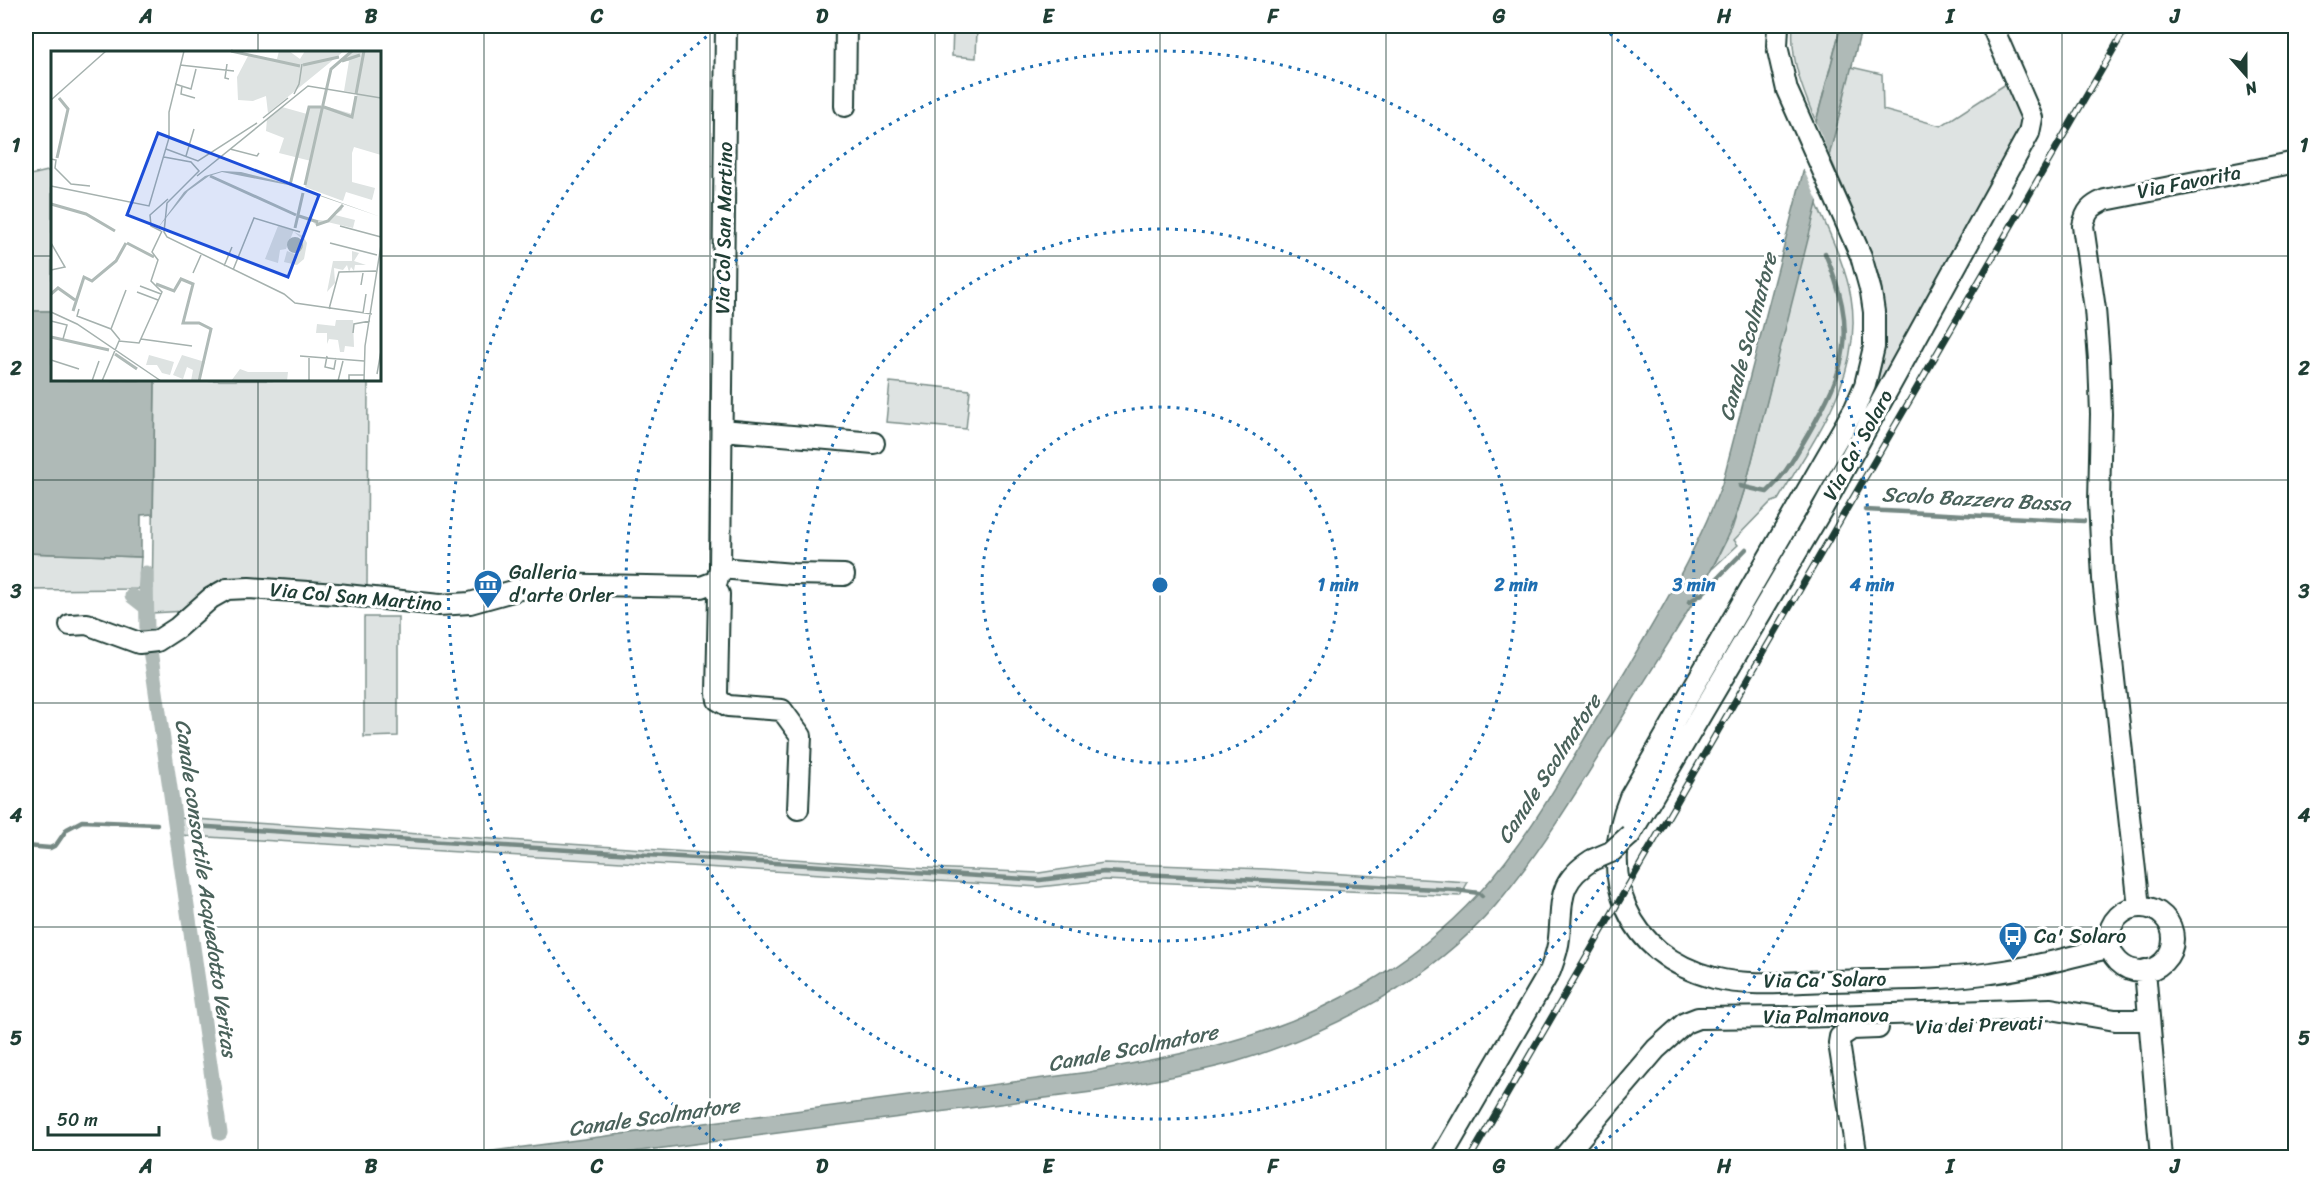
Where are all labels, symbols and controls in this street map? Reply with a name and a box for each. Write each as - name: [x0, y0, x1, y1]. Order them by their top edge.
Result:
- text: A: [138, 0, 153, 34]
- text: B: [365, 0, 378, 34]
- text: C: [590, 0, 604, 34]
- text: D: [816, 0, 829, 34]
- text: E: [1042, 0, 1055, 34]
- text: F: [1267, 0, 1280, 34]
- text: G: [1492, 0, 1506, 34]
- text: H: [1716, 0, 1732, 34]
- text: I: [1945, 0, 1956, 34]
- text: J: [2169, 0, 2181, 34]
- north arrow: [2216, 45, 2276, 105]
- inset map: [51, 51, 381, 381]
- text: N: [2240, 73, 2263, 104]
- text: 1: [12, 128, 21, 163]
- text: 1: [2300, 128, 2309, 163]
- street label: Via Col San Martino: [705, 142, 743, 314]
- street label: Via Favorita: [2134, 155, 2244, 209]
- water label: Canale Scolmatore: [1707, 247, 1789, 425]
- text: 2: [9, 351, 22, 386]
- text: 2: [2297, 351, 2310, 386]
- street label: Via Ca' Solaro: [1813, 383, 1903, 507]
- water label: Scolo Bazzera Bassa: [1881, 475, 2073, 523]
- place label: Galleria d'arte Orler: [509, 555, 614, 613]
- museum icon: Galleria d'arte Orler: [472, 568, 504, 610]
- text: 1 min: [1318, 569, 1359, 601]
- text: 2 min: [1493, 569, 1538, 601]
- text: 3 min: [1671, 569, 1716, 601]
- text: 4 min: [1849, 569, 1895, 601]
- street label: Via Col San Martino: [269, 572, 443, 622]
- text: 3: [10, 574, 22, 609]
- text: 3: [2298, 574, 2310, 609]
- centre of rings: [1150, 575, 1170, 595]
- water label: Canale Scolmatore: [1486, 685, 1613, 852]
- water label: Canale consortile Acquedotto Veritas: [163, 717, 249, 1062]
- text: 4: [9, 798, 23, 833]
- text: 4: [2297, 798, 2311, 833]
- place label: Ca' Solaro: [2034, 919, 2126, 954]
- bus stop icon: Ca' Solaro: [1997, 920, 2029, 962]
- street label: Via Ca' Solaro: [1763, 961, 1887, 999]
- street label: Via Palmanova: [1763, 997, 1889, 1035]
- street label: Via dei Prevati: [1915, 1005, 2045, 1045]
- water label: Canale Scolmatore: [1045, 1012, 1223, 1083]
- text: 5: [10, 1021, 22, 1056]
- text: 5: [2298, 1021, 2310, 1056]
- water label: Canale Scolmatore: [566, 1086, 744, 1148]
- scale bar: [48, 1099, 159, 1137]
- text: 50 m: [57, 1104, 98, 1136]
- text: A: [138, 1149, 153, 1183]
- text: B: [365, 1149, 378, 1183]
- text: C: [590, 1149, 604, 1183]
- text: D: [816, 1149, 829, 1183]
- text: E: [1042, 1149, 1055, 1183]
- text: F: [1267, 1149, 1280, 1183]
- text: G: [1492, 1149, 1506, 1183]
- text: H: [1716, 1149, 1732, 1183]
- text: I: [1945, 1149, 1956, 1183]
- text: J: [2169, 1149, 2181, 1183]

